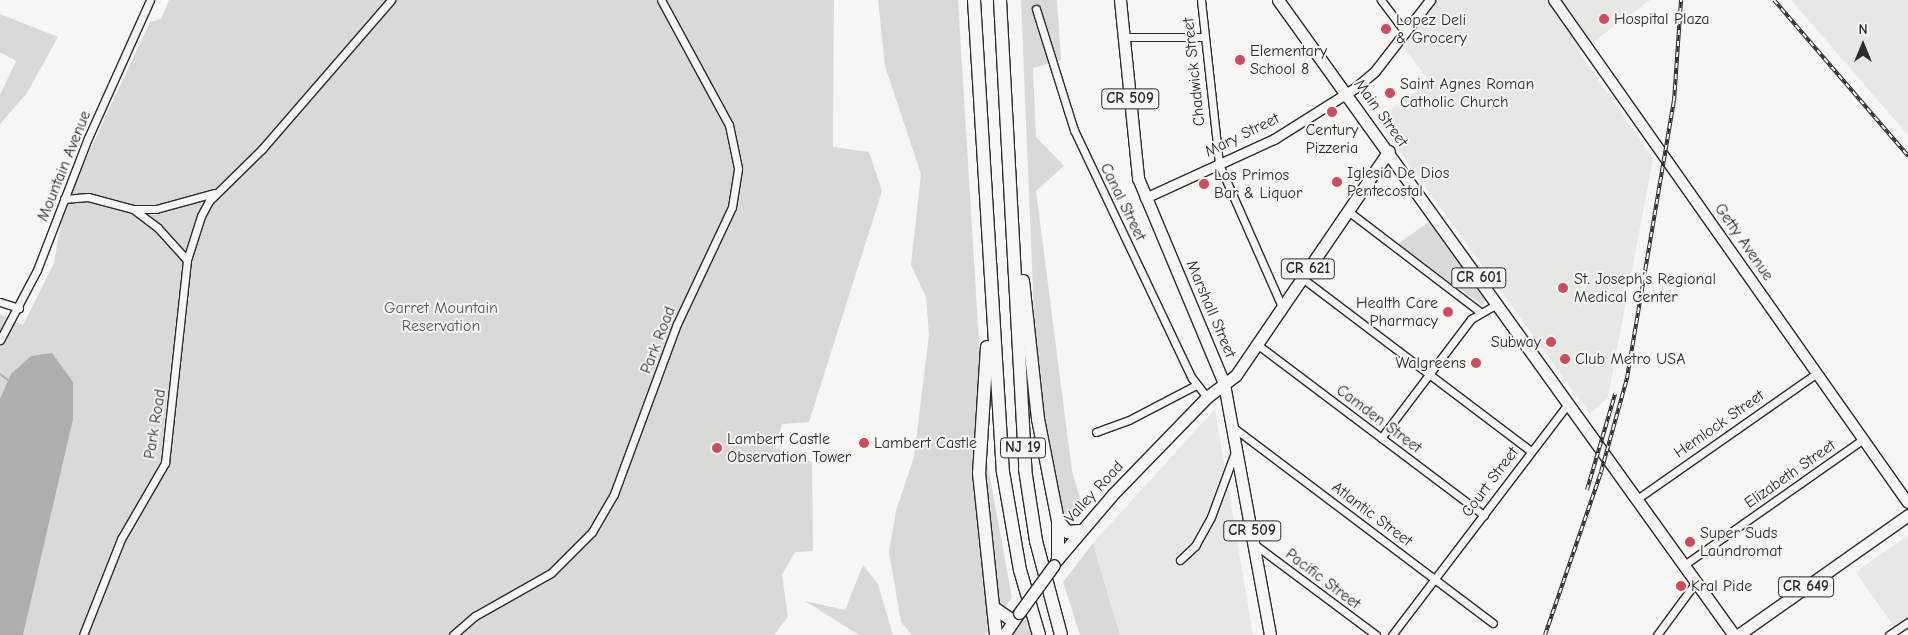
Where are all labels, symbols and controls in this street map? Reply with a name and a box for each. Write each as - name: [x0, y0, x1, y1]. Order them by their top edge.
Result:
- place label: Hospital Plaza: [1614, 9, 1709, 29]
- place label: Lopez Deli & Grocery: [1396, 10, 1467, 48]
- marker: Hospital Plaza: [1598, 13, 1610, 25]
- street label: Chadwick Street: [1179, 17, 1209, 127]
- north arrow: [1838, 20, 1888, 70]
- text: N: [1858, 21, 1868, 38]
- marker: Lopez Deli & Grocery: [1380, 23, 1392, 35]
- place label: Elementary School 8: [1250, 41, 1327, 79]
- marker: Elementary School 8: [1234, 54, 1246, 66]
- place label: Saint Agnes Roman Catholic Church: [1400, 74, 1534, 112]
- street label: Main Street: [1350, 75, 1412, 151]
- road number: CR 509: [1101, 86, 1159, 112]
- marker: Saint Agnes Roman Catholic Church: [1384, 87, 1396, 99]
- marker: Century Pizzeria: [1326, 106, 1338, 118]
- street label: Mountain Avenue: [33, 108, 95, 224]
- street label: Mary Street: [1202, 109, 1282, 161]
- place label: Century Pizzeria: [1306, 120, 1358, 158]
- street label: Canal Street: [1096, 160, 1150, 244]
- place label: Iglesia De Dios Pentecostal: [1347, 163, 1449, 201]
- place label: Los Primos Bar & Liquor: [1214, 165, 1302, 203]
- marker: Iglesia De Dios Pentecostal: [1331, 176, 1343, 188]
- marker: Los Primos Bar & Liquor: [1198, 178, 1210, 190]
- street label: Getty Avenue: [1710, 200, 1778, 284]
- road number: CR 621: [1280, 256, 1336, 282]
- street label: Marshall Street: [1182, 257, 1240, 361]
- road number: CR 601: [1450, 266, 1508, 290]
- place label: St. Joseph’s Regional Medical Center: [1574, 269, 1716, 307]
- marker: St. Joseph’s Regional Medical Center: [1556, 281, 1570, 295]
- place label: Health Care Pharmacy: [1356, 293, 1438, 331]
- park label: Garret Mountain Reservation: [384, 298, 498, 336]
- street label: Park Road: [636, 304, 680, 376]
- marker: Health Care Pharmacy: [1442, 306, 1454, 318]
- place label: Subway: [1491, 332, 1541, 352]
- marker: Subway: [1545, 336, 1557, 348]
- place label: Club Metro USA: [1575, 349, 1685, 369]
- place label: Walgreens: [1395, 353, 1466, 373]
- marker: Club Metro USA: [1559, 353, 1571, 365]
- marker: Walgreens: [1470, 357, 1482, 369]
- street label: Camden Street: [1332, 381, 1426, 457]
- street label: Hemlock Street: [1670, 386, 1768, 462]
- street label: Park Road: [140, 388, 170, 460]
- place label: Lambert Castle Observation Tower: [727, 429, 851, 467]
- place label: Lambert Castle: [874, 433, 977, 453]
- road number: NJ 19: [999, 436, 1047, 460]
- street label: Elizabeth Street: [1741, 436, 1839, 512]
- marker: Lambert Castle: [858, 437, 870, 449]
- marker: Lambert Castle Observation Tower: [711, 442, 723, 454]
- street label: Court Street: [1457, 443, 1523, 521]
- street label: Valley Road: [1060, 457, 1128, 527]
- street label: Atlantic Street: [1328, 478, 1416, 550]
- road number: CR 509: [1223, 518, 1281, 544]
- place label: Super Suds Laundromat: [1700, 523, 1782, 561]
- marker: Super Suds Laundromat: [1684, 536, 1696, 548]
- street label: Pacific Street: [1282, 545, 1364, 613]
- road number: CR 649: [1777, 574, 1835, 600]
- place label: Kral Pide: [1691, 576, 1752, 596]
- marker: Kral Pide: [1675, 580, 1687, 592]

